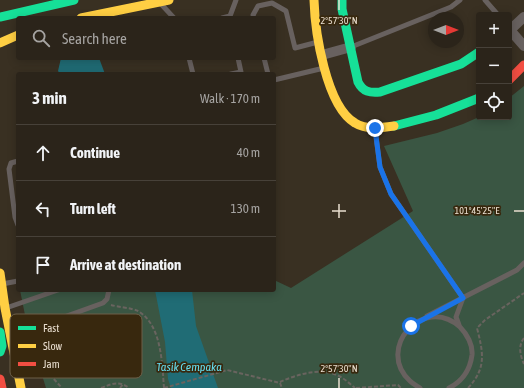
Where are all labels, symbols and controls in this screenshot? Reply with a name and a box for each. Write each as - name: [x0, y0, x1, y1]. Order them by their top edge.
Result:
- north arrow: [428, 12, 464, 48]
- map controls: [476, 12, 512, 120]
- button: +: [476, 12, 512, 48]
- text: 2°57'30"N: [320, 15, 358, 26]
- search box: [16, 16, 276, 60]
- icon: search: [30, 27, 52, 49]
- text: Search here: [62, 30, 127, 47]
- button: −: [476, 48, 512, 84]
- button: locate: [476, 84, 512, 120]
- text: 3 min: [32, 88, 67, 108]
- text: Walk · 170 m: [200, 91, 260, 106]
- route end: [366, 119, 384, 137]
- icon: ahead: [32, 142, 54, 164]
- text: Continue: [70, 144, 120, 161]
- text: 40 m: [237, 145, 260, 160]
- icon: left: [32, 198, 54, 220]
- text: Turn left: [70, 200, 116, 217]
- text: 130 m: [231, 201, 260, 216]
- text: 101°45'25"E: [455, 205, 500, 216]
- icon: arrive: [32, 254, 54, 276]
- text: Arrive at destination: [70, 256, 181, 273]
- legend: [10, 314, 142, 378]
- route start: [402, 317, 420, 335]
- text: Fast: [43, 322, 59, 334]
- text: Slow: [43, 340, 62, 352]
- text: Jam: [43, 358, 60, 370]
- water label: Tasik Cempaka: [156, 360, 222, 374]
- text: 2°57'30"N: [320, 363, 358, 374]

